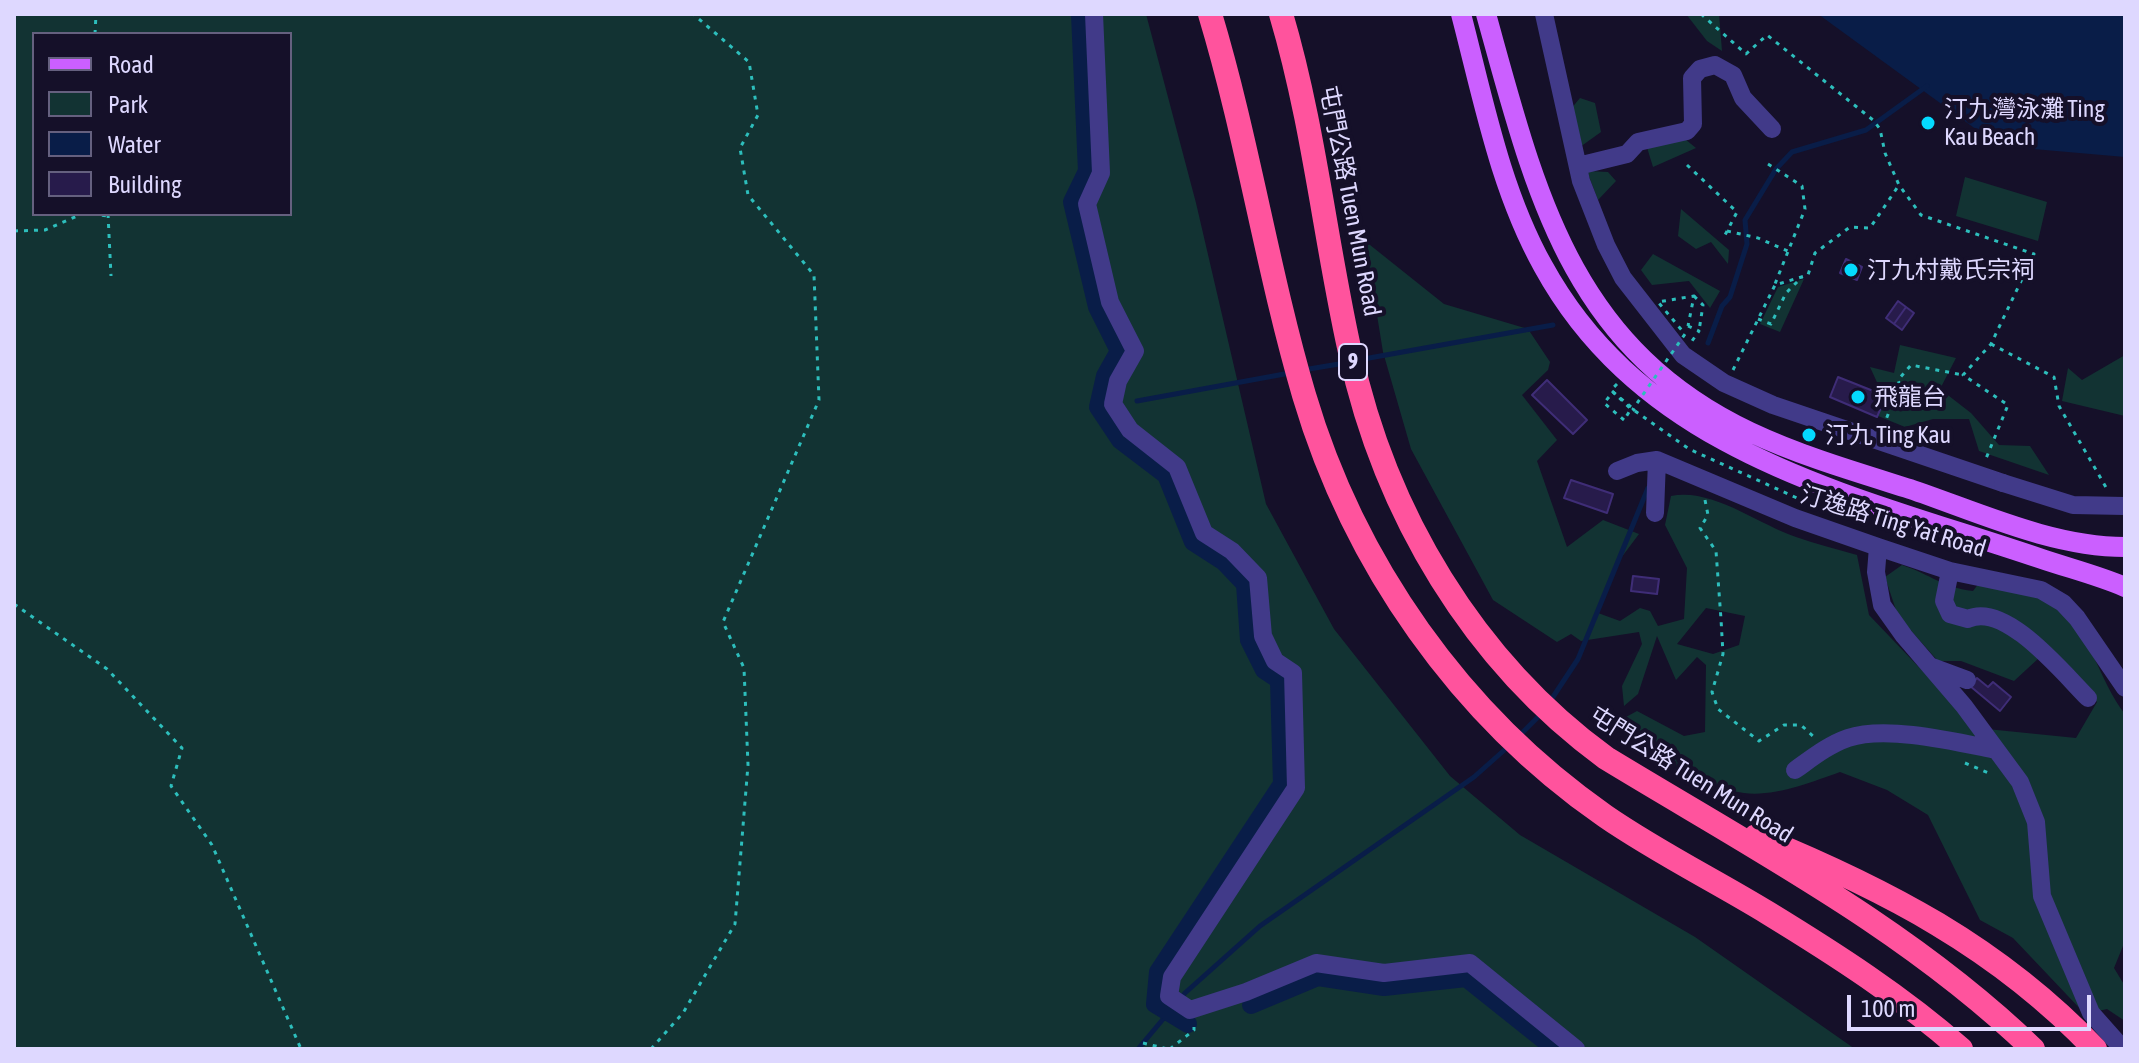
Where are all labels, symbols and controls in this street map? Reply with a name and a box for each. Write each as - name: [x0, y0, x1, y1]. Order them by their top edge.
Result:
- legend: [32, 32, 292, 216]
- text: Road: [108, 51, 154, 78]
- street label: 屯門公路 Tuen Mun Road: [1313, 83, 1387, 319]
- text: Park: [108, 91, 148, 118]
- place label: 汀九灣泳灘 Ting Kau Beach: [1944, 95, 2105, 151]
- marker: 汀九灣泳灘 Ting Kau Beach: [1919, 114, 1937, 132]
- text: Water: [108, 131, 161, 158]
- text: Building: [108, 171, 181, 198]
- place label: 汀九村戴氏宗祠: [1867, 256, 2035, 284]
- marker: 汀九村戴氏宗祠: [1842, 261, 1860, 279]
- road number: 9: [1339, 344, 1367, 380]
- place label: 飛龍台: [1874, 383, 1946, 411]
- marker: 飛龍台: [1849, 388, 1867, 406]
- place label: 汀九 Ting Kau: [1825, 421, 1951, 449]
- marker: 汀九 Ting Kau: [1800, 426, 1818, 444]
- street label: 汀逸路 Ting Yat Road: [1797, 480, 1989, 564]
- street label: 屯門公路 Tuen Mun Road: [1584, 701, 1798, 849]
- scale bar: [1851, 979, 2095, 1029]
- text: 100 m: [1861, 995, 1915, 1022]

